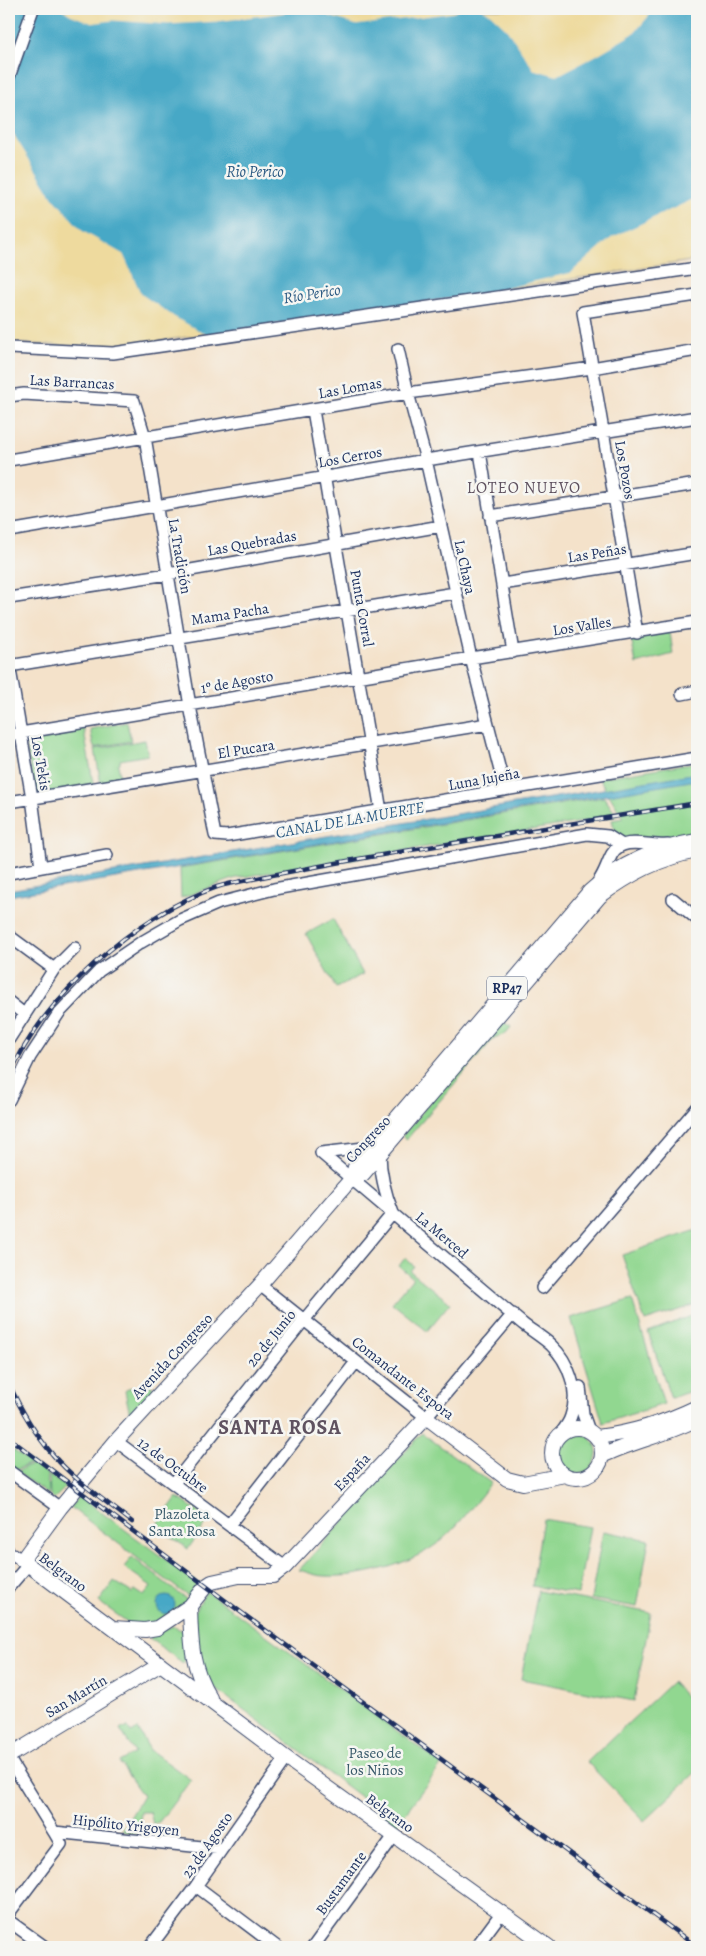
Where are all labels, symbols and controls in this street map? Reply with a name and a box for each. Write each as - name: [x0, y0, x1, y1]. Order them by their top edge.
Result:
- water label: Rio Perico: [226, 161, 284, 183]
- water label: Río Perico: [282, 279, 342, 309]
- street label: Las Barrancas: [29, 370, 115, 394]
- street label: Las Lomas: [317, 373, 383, 403]
- street label: Los Pozos: [610, 439, 640, 501]
- street label: Los Cerros: [316, 442, 384, 472]
- district label: LOTEO NUEVO: [467, 477, 581, 499]
- street label: La Tradición: [164, 517, 196, 595]
- street label: Las Quebradas: [206, 525, 298, 561]
- street label: La Chaya: [449, 538, 481, 596]
- street label: Las Peñas: [566, 538, 628, 568]
- street label: Punta Corral: [345, 568, 379, 649]
- street label: Mama Pacha: [190, 598, 270, 630]
- street label: Los Valles: [551, 612, 613, 640]
- street label: 1º de Agosto: [199, 666, 275, 698]
- street label: Los Tekis: [26, 734, 56, 792]
- street label: El Pucara: [216, 735, 276, 763]
- street label: Luna Jujeña: [447, 763, 521, 795]
- water label: CANAL DE LA MUERTE: [274, 796, 426, 844]
- road number: RP47: [487, 976, 527, 1000]
- street label: Congreso: [341, 1111, 395, 1167]
- street label: La Merced: [411, 1207, 473, 1264]
- street label: 20 de Junio: [242, 1305, 300, 1371]
- street label: Avenida Congreso: [126, 1309, 217, 1404]
- street label: Comandante Espora: [348, 1332, 458, 1424]
- district label: SANTA ROSA: [218, 1414, 342, 1441]
- street label: 12 de Octubre: [134, 1433, 213, 1498]
- street label: España: [329, 1449, 375, 1495]
- park label: Plazoleta Santa Rosa: [149, 1504, 215, 1541]
- street label: Belgrano: [35, 1547, 91, 1597]
- street label: San Martín: [41, 1670, 111, 1722]
- park label: Paseo de los Niños: [347, 1743, 403, 1780]
- street label: Belgrano: [362, 1789, 418, 1837]
- street label: 23 de Agosto: [177, 1808, 237, 1882]
- street label: Hipólito Yrigoyen: [71, 1809, 181, 1841]
- street label: Bustamante: [311, 1847, 371, 1919]

